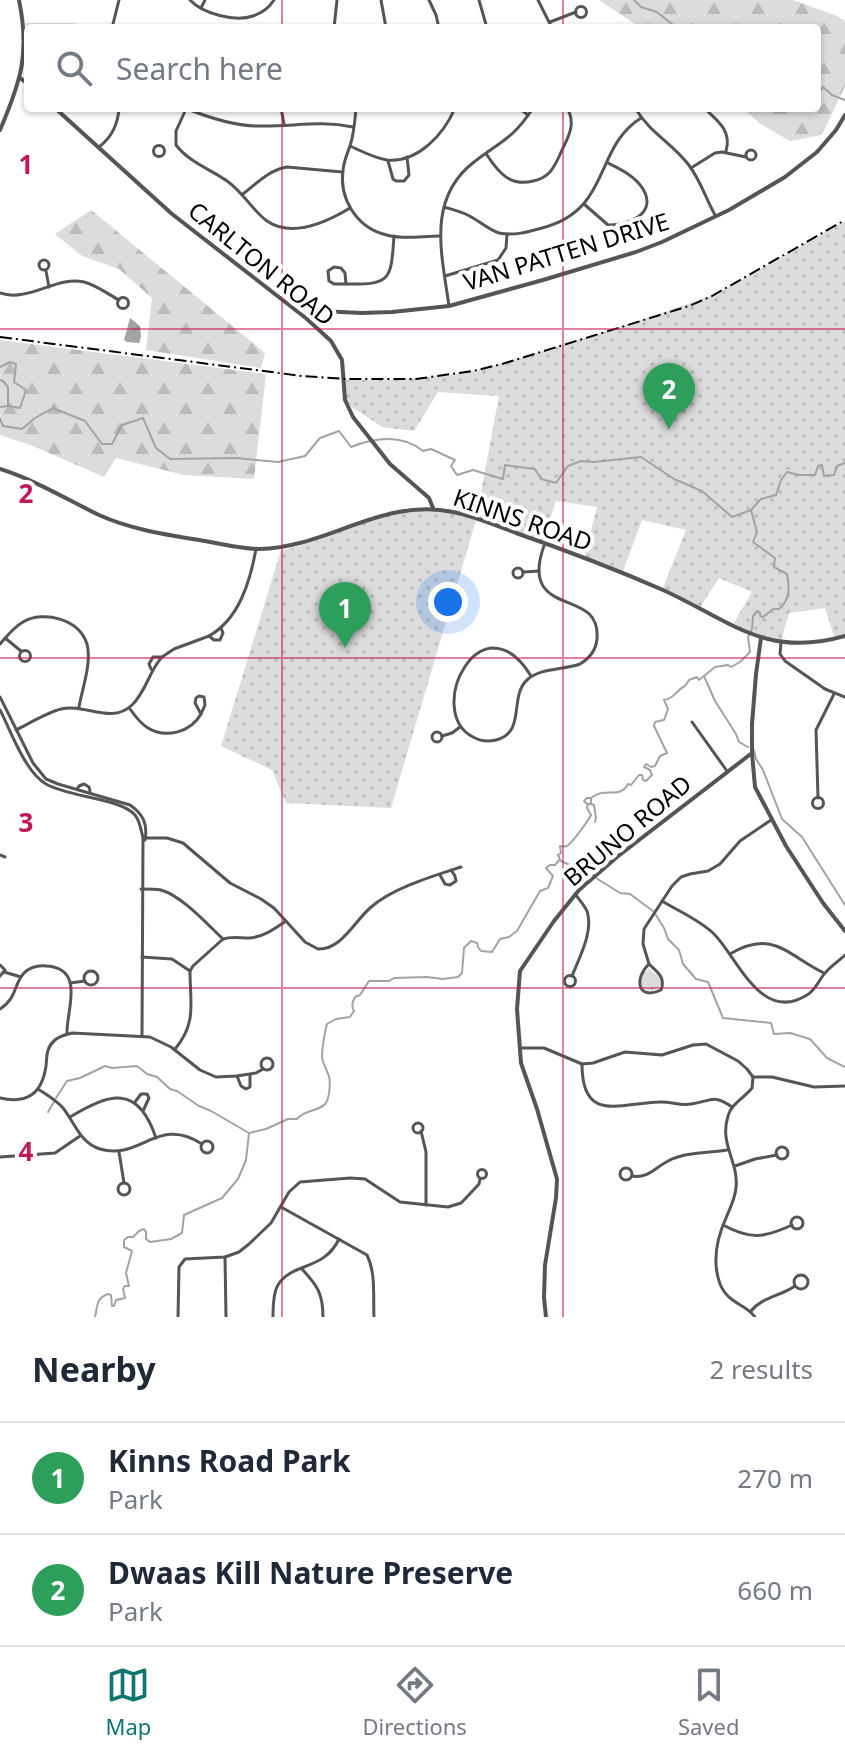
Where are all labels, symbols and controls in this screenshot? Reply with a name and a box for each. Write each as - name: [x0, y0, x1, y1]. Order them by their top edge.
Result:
- search box: [24, 24, 821, 112]
- icon: search: [52, 46, 96, 90]
- text: Search here: [116, 48, 283, 89]
- text: 1: [19, 146, 33, 182]
- street label: CARLTON ROAD: [182, 194, 342, 332]
- street label: VAN PATTEN DRIVE: [459, 204, 673, 298]
- pin: 2: [643, 363, 695, 429]
- text: 2: [19, 475, 34, 511]
- street label: KINNS ROAD: [449, 480, 597, 558]
- pin: 1: [319, 582, 371, 648]
- your location: [428, 582, 468, 622]
- street label: BRUNO ROAD: [556, 767, 698, 893]
- text: 3: [19, 804, 33, 840]
- text: 4: [19, 1133, 34, 1169]
- text: Nearby: [32, 1346, 156, 1392]
- text: 2 results: [709, 1351, 813, 1387]
- text: Kinns Road Park: [108, 1440, 351, 1481]
- text: 1: [51, 1460, 65, 1496]
- text: 270 m: [737, 1460, 813, 1496]
- text: Park: [108, 1481, 163, 1517]
- text: Dwaas Kill Nature Preserve: [108, 1552, 513, 1593]
- text: 2: [51, 1572, 65, 1608]
- text: 660 m: [737, 1572, 813, 1608]
- text: Park: [108, 1593, 163, 1629]
- tab: Map: [106, 1663, 151, 1741]
- tab: Directions: [362, 1663, 467, 1741]
- tab: Saved: [678, 1663, 739, 1741]

